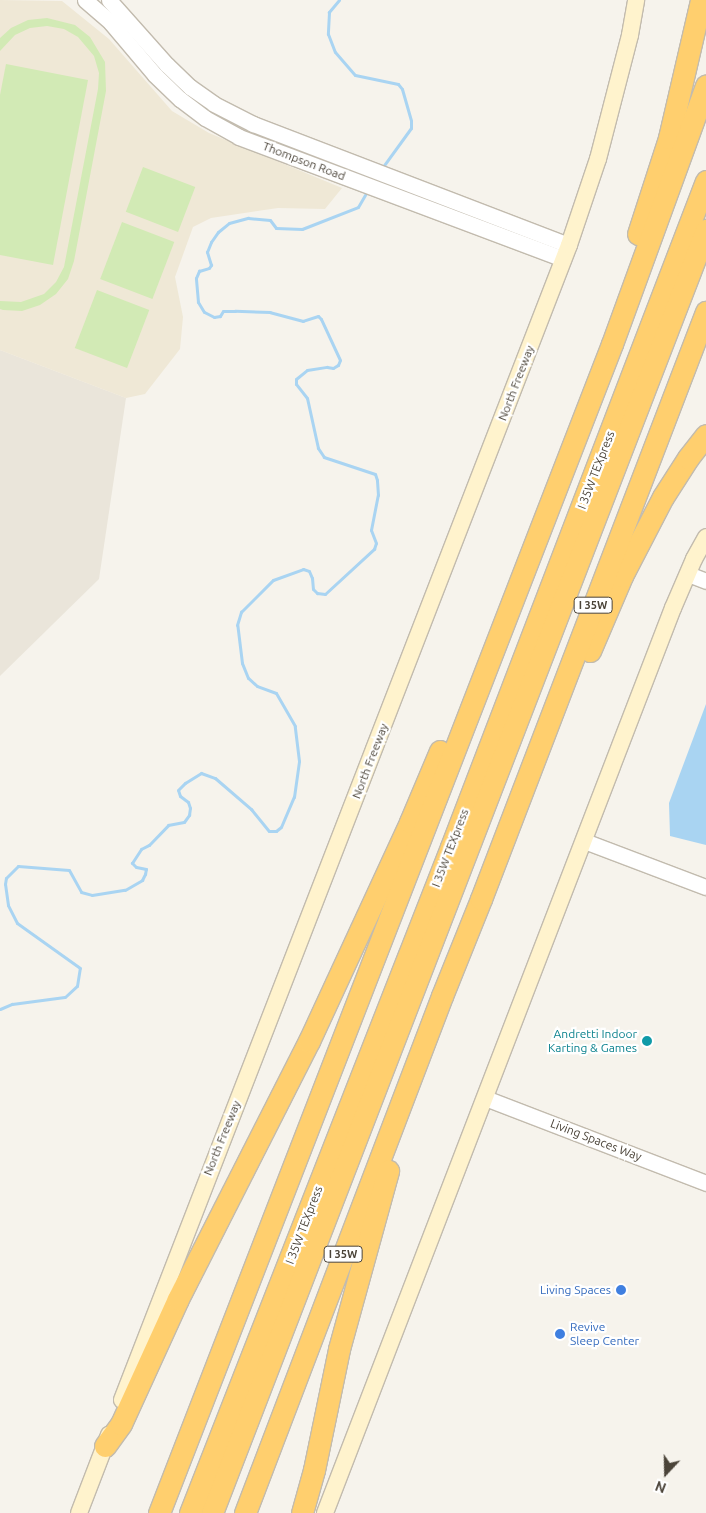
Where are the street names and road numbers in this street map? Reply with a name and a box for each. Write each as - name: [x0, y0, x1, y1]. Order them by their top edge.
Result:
- street label: Thompson Road: [261, 139, 347, 183]
- street label: North Freeway: [495, 343, 537, 423]
- street label: I 35W TEXpress: [574, 429, 618, 511]
- road number: I 35W: [573, 596, 613, 614]
- street label: North Freeway: [349, 721, 391, 801]
- street label: I 35W TEXpress: [428, 807, 472, 889]
- street label: North Freeway: [200, 1098, 244, 1178]
- street label: Living Spaces Way: [548, 1116, 644, 1164]
- street label: I 35W TEXpress: [282, 1184, 326, 1266]
- road number: I 35W: [323, 1246, 363, 1262]

